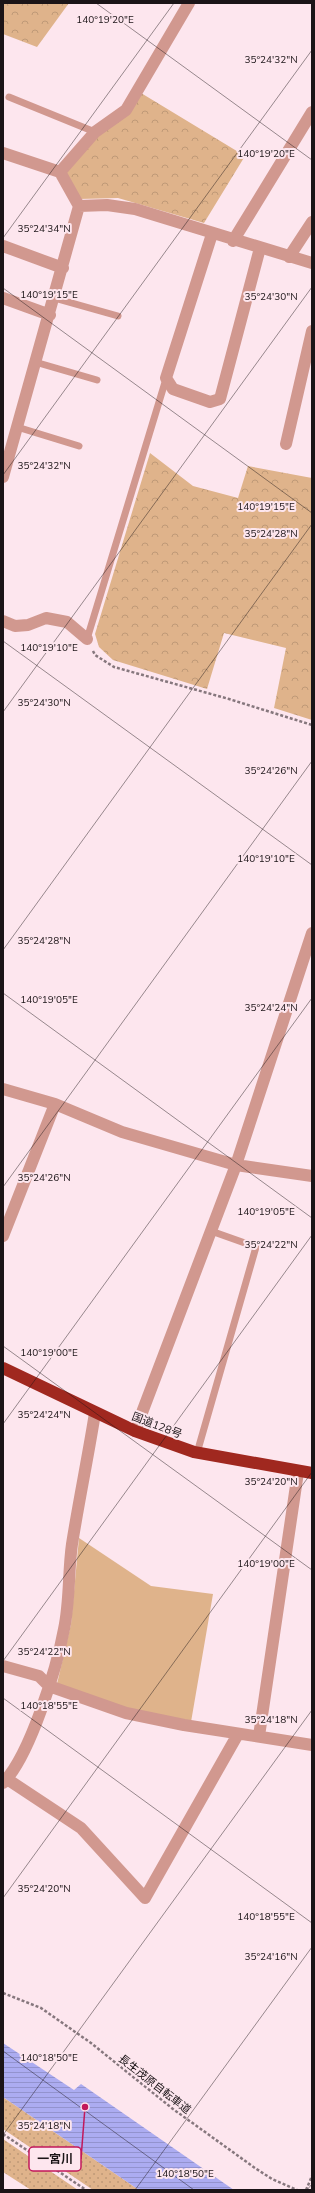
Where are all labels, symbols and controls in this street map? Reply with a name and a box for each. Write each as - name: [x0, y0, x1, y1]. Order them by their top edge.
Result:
- text: 140°19'20"E: [76, 13, 134, 27]
- text: 35°24'32"N: [244, 53, 298, 67]
- text: 140°19'20"E: [237, 147, 295, 161]
- text: 35°24'34"N: [17, 222, 71, 236]
- text: 140°19'15"E: [20, 288, 78, 302]
- text: 35°24'30"N: [244, 290, 298, 304]
- text: 35°24'32"N: [17, 459, 71, 473]
- text: 140°19'15"E: [237, 500, 295, 514]
- text: 35°24'28"N: [244, 527, 298, 541]
- text: 140°19'10"E: [20, 641, 78, 655]
- text: 35°24'30"N: [17, 696, 71, 710]
- text: 35°24'26"N: [244, 764, 298, 778]
- text: 140°19'10"E: [237, 852, 295, 866]
- text: 35°24'28"N: [17, 934, 71, 948]
- text: 140°19'05"E: [20, 993, 78, 1007]
- text: 35°24'24"N: [244, 1001, 298, 1015]
- text: 35°24'26"N: [17, 1171, 71, 1185]
- text: 140°19'05"E: [237, 1205, 295, 1219]
- text: 35°24'22"N: [244, 1238, 298, 1252]
- text: 140°19'00"E: [20, 1346, 78, 1360]
- text: 35°24'24"N: [17, 1408, 71, 1422]
- street label: 国道128号: [129, 1409, 184, 1442]
- text: 35°24'20"N: [244, 1475, 298, 1489]
- text: 140°19'00"E: [237, 1557, 295, 1571]
- text: 35°24'22"N: [17, 1645, 71, 1659]
- text: 140°18'55"E: [20, 1699, 78, 1713]
- text: 35°24'18"N: [244, 1713, 298, 1727]
- text: 35°24'20"N: [17, 1882, 71, 1896]
- text: 140°18'55"E: [237, 1910, 295, 1924]
- text: 35°24'16"N: [244, 1950, 298, 1964]
- text: 140°18'50"E: [20, 2051, 78, 2065]
- street label: 長生茂原自転車道: [115, 2051, 194, 2117]
- text: 35°24'18"N: [17, 2119, 71, 2133]
- callout: 一宮川: [29, 2147, 81, 2171]
- text: 一宮川: [37, 2151, 73, 2167]
- text: 140°18'50"E: [156, 2167, 214, 2181]

